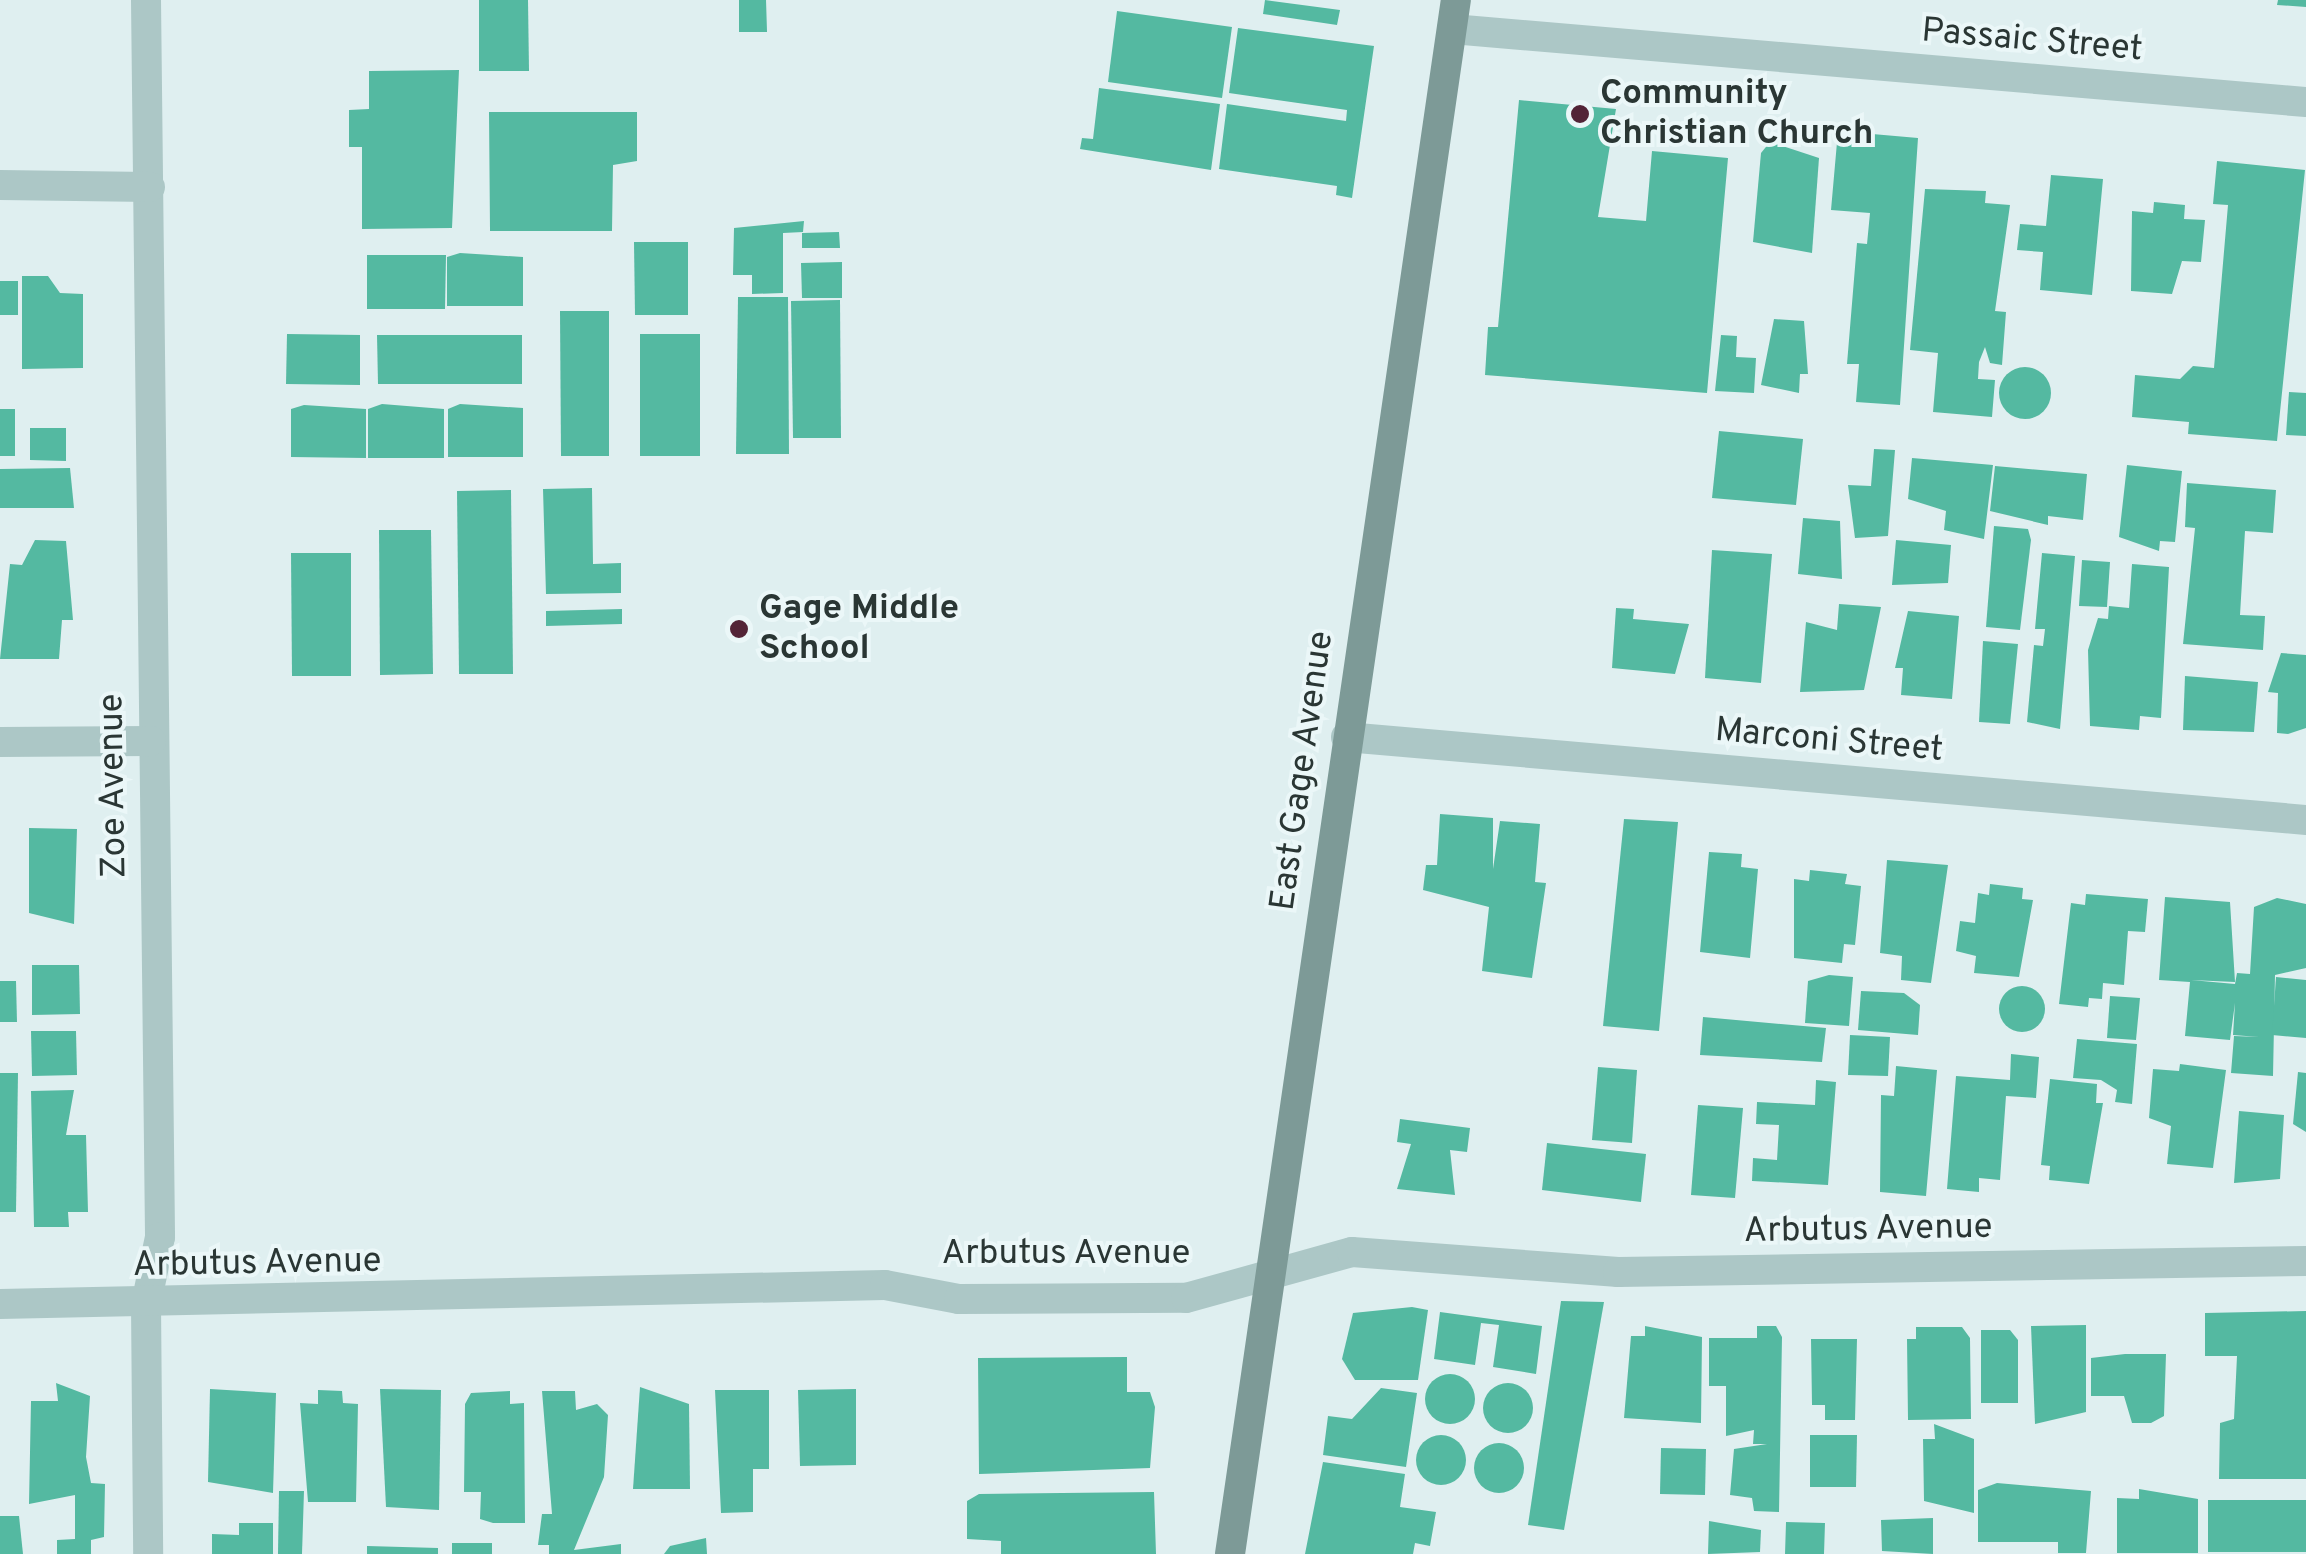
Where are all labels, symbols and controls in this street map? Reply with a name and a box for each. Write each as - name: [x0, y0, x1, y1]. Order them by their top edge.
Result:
- street label: Passaic Street: [1920, 10, 2144, 72]
- place label: Community Christian Church: [1600, 73, 1874, 155]
- marker: Community Christian Church: [1569, 103, 1591, 125]
- place label: Gage Middle School: [759, 588, 959, 670]
- marker: Gage Middle School: [728, 618, 750, 640]
- street label: East Gage Avenue: [1262, 628, 1344, 914]
- street label: Zoe Avenue: [91, 693, 137, 879]
- street label: Marconi Street: [1713, 710, 1945, 772]
- street label: Arbutus Avenue: [1743, 1207, 1993, 1253]
- street label: Arbutus Avenue: [941, 1233, 1191, 1275]
- street label: Arbutus Avenue: [132, 1241, 382, 1287]

